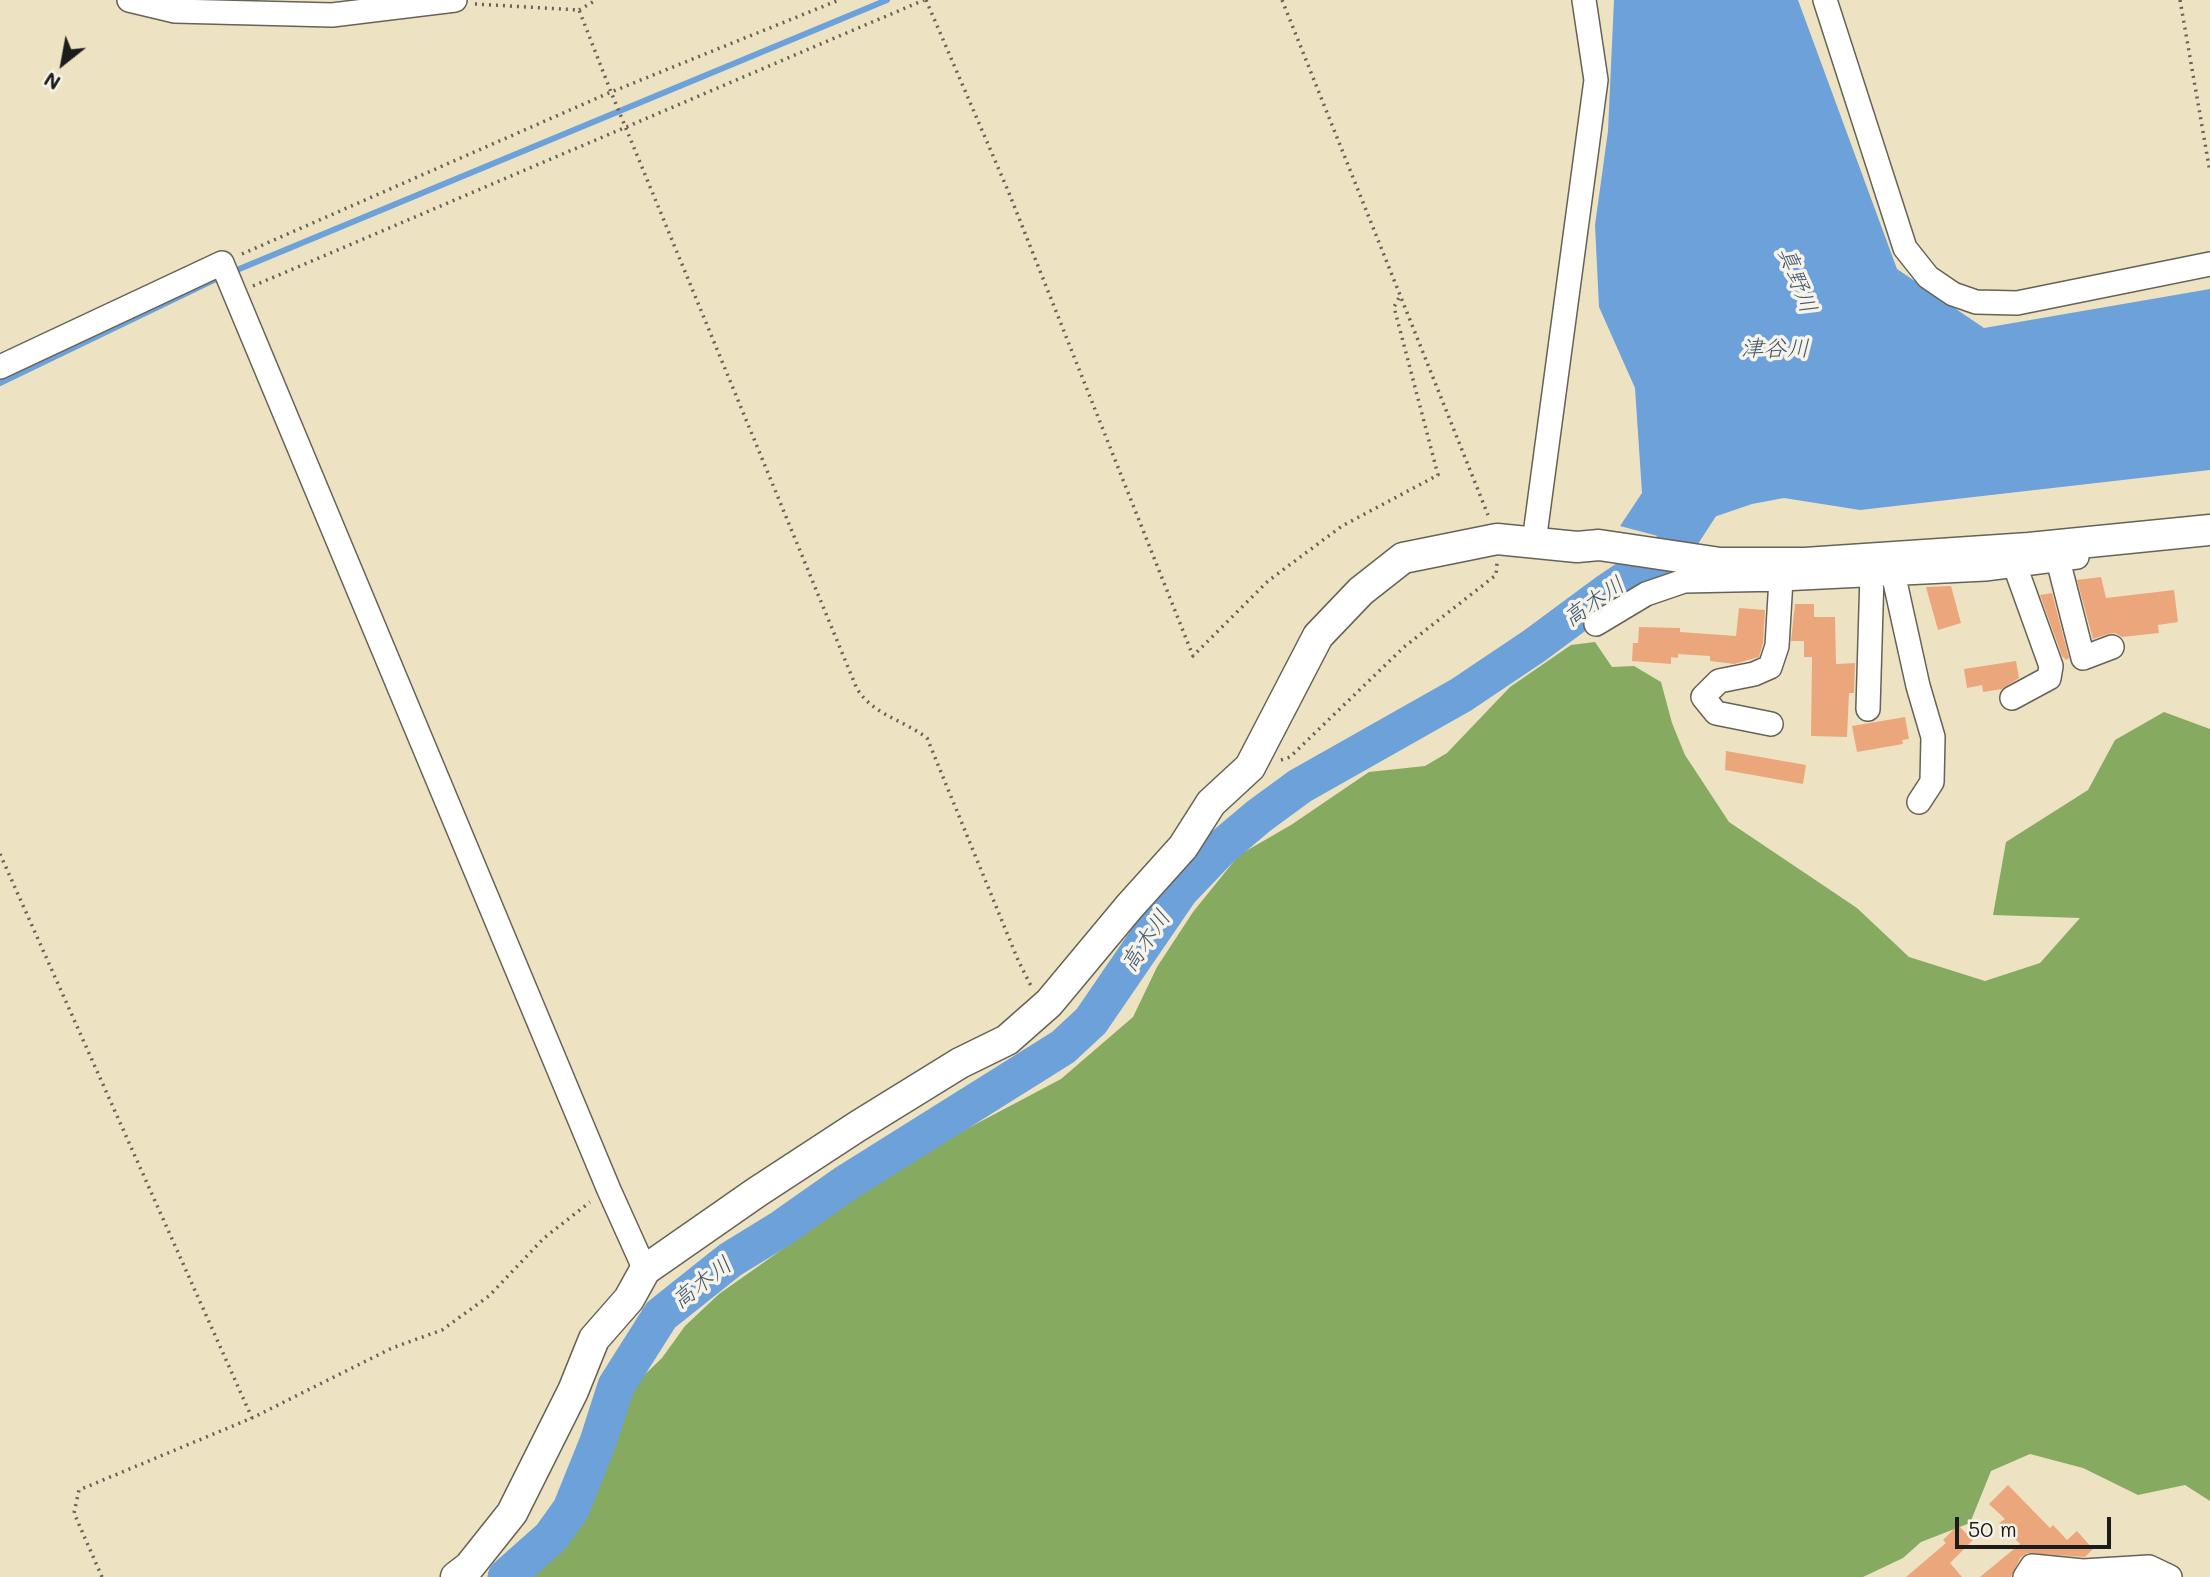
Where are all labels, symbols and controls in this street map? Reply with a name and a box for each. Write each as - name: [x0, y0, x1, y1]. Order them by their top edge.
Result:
- north arrow: [28, 28, 98, 98]
- text: N: [39, 67, 65, 96]
- water label: 真野川: [1772, 243, 1822, 317]
- water label: 津谷川: [1741, 335, 1809, 363]
- water label: 高木川: [1558, 571, 1630, 633]
- water label: 高木川: [1115, 905, 1177, 977]
- water label: 高木川: [666, 1251, 738, 1315]
- scale bar: [1958, 1504, 2114, 1548]
- text: 50 m: [1968, 1515, 2017, 1542]

